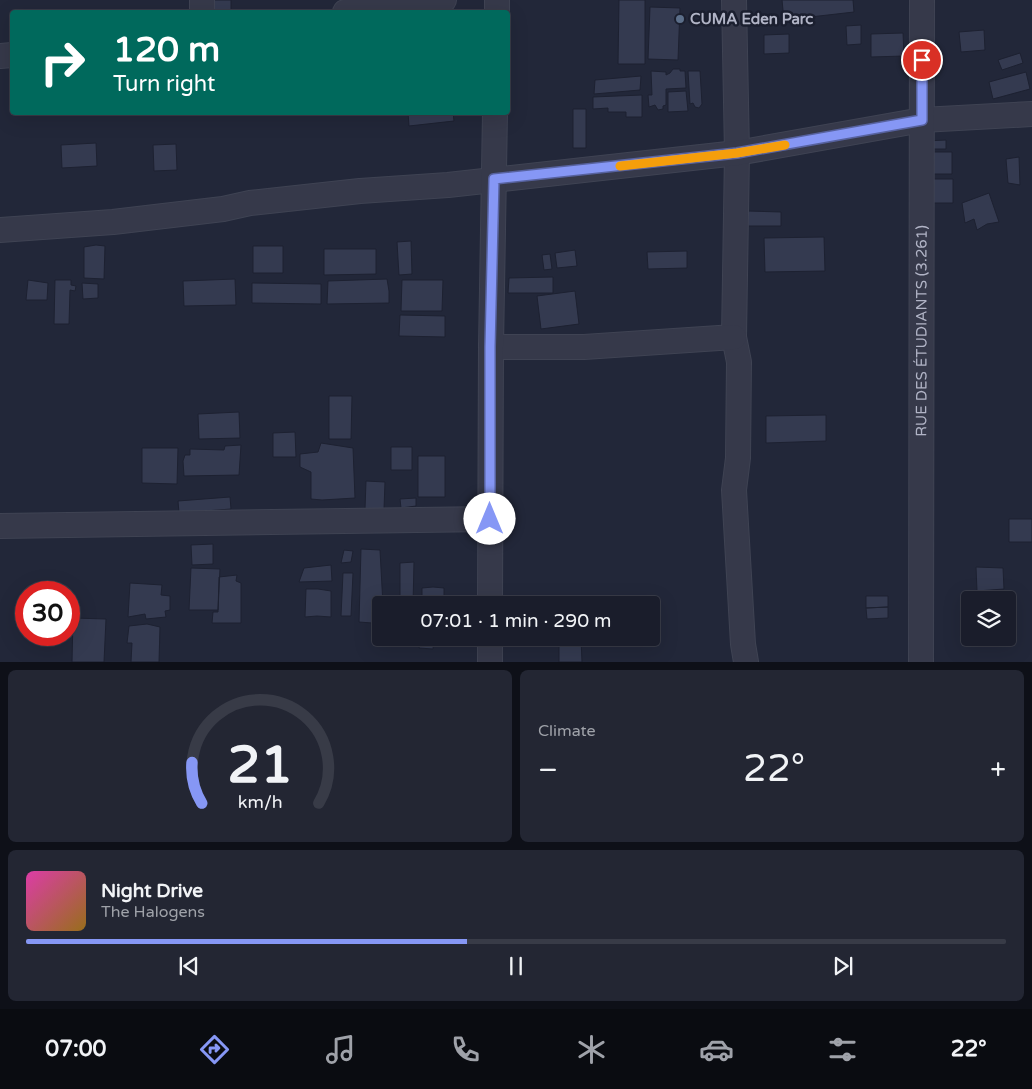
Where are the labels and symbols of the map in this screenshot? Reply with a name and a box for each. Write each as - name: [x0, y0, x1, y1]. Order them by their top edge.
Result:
- place label: CUMA Eden Parc: [690, 10, 813, 28]
- marker: CUMA Eden Parc: [674, 13, 686, 25]
- pin: [901, 39, 943, 81]
- street label: RUE DES ÉTUDIANTS (3.261): [912, 225, 931, 437]
- position arrow: [463, 492, 515, 544]
- speed limit sign: 30: [15, 581, 80, 646]

